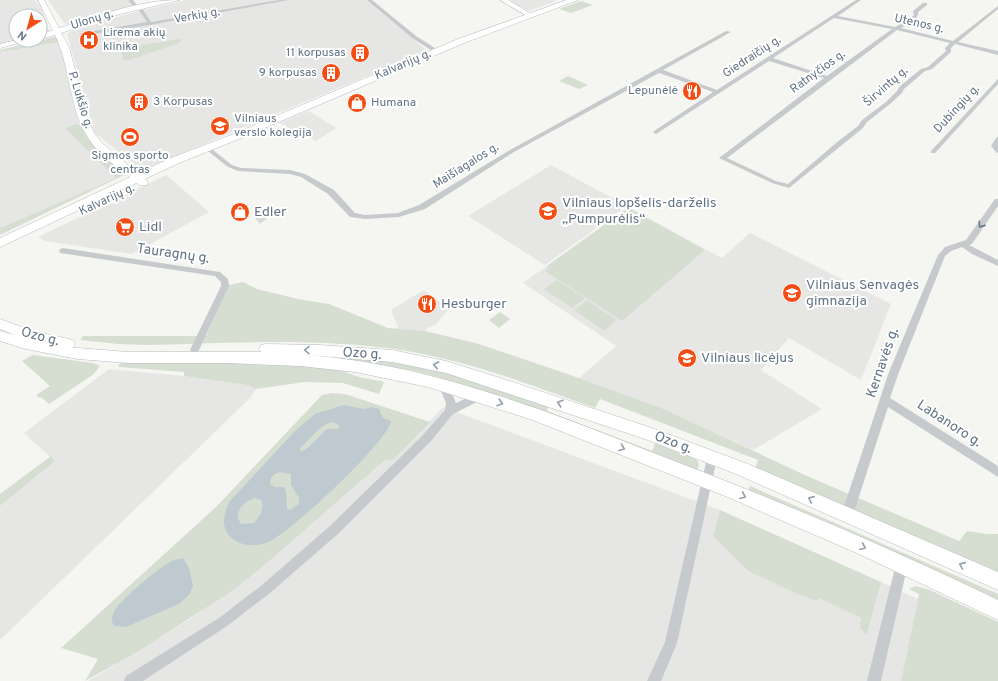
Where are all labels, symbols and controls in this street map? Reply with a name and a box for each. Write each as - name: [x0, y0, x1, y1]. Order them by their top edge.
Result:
- street label: Verkių g.: [173, 4, 221, 28]
- street label: Ulonų g.: [69, 6, 116, 34]
- north arrow: [8, 8, 48, 48]
- street label: Utenos g.: [893, 11, 946, 38]
- place label: Lirema akių klinika: [103, 25, 166, 55]
- text: N: [15, 27, 30, 43]
- hospital icon: Lirema akių klinika: [78, 29, 100, 51]
- street label: Giedraičių g.: [720, 32, 785, 82]
- building icon: 11 korpusas: [349, 42, 371, 64]
- place label: 11 korpusas: [286, 45, 346, 61]
- street label: Kalvarijų g.: [372, 46, 434, 84]
- street label: Ratnyčios g.: [787, 46, 849, 98]
- building icon: 9 korpusas: [320, 62, 342, 84]
- street label: Širvintų g.: [860, 63, 912, 111]
- place label: 9 korpusas: [259, 65, 317, 81]
- street label: P. Lukšio g.: [64, 70, 96, 131]
- restaurant icon: Lepunėlė: [681, 80, 703, 102]
- street label: Dubingių g.: [931, 81, 984, 137]
- place label: Lepunėlė: [628, 83, 678, 99]
- building icon: 3 Korpusas: [128, 91, 150, 113]
- shop icon: Humana: [346, 92, 368, 114]
- place label: 3 Korpusas: [153, 94, 213, 110]
- place label: Humana: [371, 95, 416, 111]
- place label: Vilniaus verslo kolegija: [234, 111, 312, 141]
- school or university icon: Vilniaus verslo kolegija: [209, 115, 231, 137]
- sports icon: Sigmos sporto centras: [119, 126, 141, 148]
- street label: Maišiagalos g.: [430, 139, 502, 193]
- place label: Sigmos sporto centras: [91, 148, 169, 178]
- street label: Kalvarijų g.: [77, 180, 138, 220]
- place label: Vilniaus lopšelis-darželis „Pumpurėlis“: [562, 195, 716, 228]
- school or university icon: Vilniaus lopšelis-darželis „Pumpurėlis“: [537, 200, 559, 222]
- shop icon: Edler: [229, 201, 251, 223]
- place label: Edler: [254, 204, 287, 221]
- supermarket icon: Lidl: [114, 216, 136, 238]
- place label: Lidl: [139, 219, 162, 236]
- one-way arrow: [978, 221, 986, 228]
- street label: Tauragnų g.: [135, 240, 211, 268]
- place label: Vilniaus Senvagės gimnazija: [806, 277, 919, 310]
- school or university icon: Vilniaus Senvagės gimnazija: [781, 282, 803, 304]
- restaurant icon: Hesburger: [416, 293, 438, 315]
- place label: Hesburger: [441, 296, 507, 313]
- street label: Ozo g.: [19, 324, 61, 350]
- street label: Kernavės g.: [863, 326, 903, 400]
- street label: Ozo g.: [342, 344, 382, 364]
- one-way arrow: [304, 346, 310, 354]
- school or university icon: Vilniaus licėjus: [676, 347, 698, 369]
- place label: Vilniaus licėjus: [701, 350, 794, 367]
- one-way arrow: [433, 361, 439, 369]
- street label: Labanoro g.: [913, 397, 985, 451]
- one-way arrow: [497, 398, 504, 406]
- one-way arrow: [557, 400, 564, 408]
- street label: Ozo g.: [652, 428, 694, 458]
- one-way arrow: [619, 443, 626, 451]
- one-way arrow: [738, 491, 746, 499]
- one-way arrow: [807, 496, 815, 504]
- one-way arrow: [859, 542, 866, 550]
- one-way arrow: [959, 562, 966, 570]

